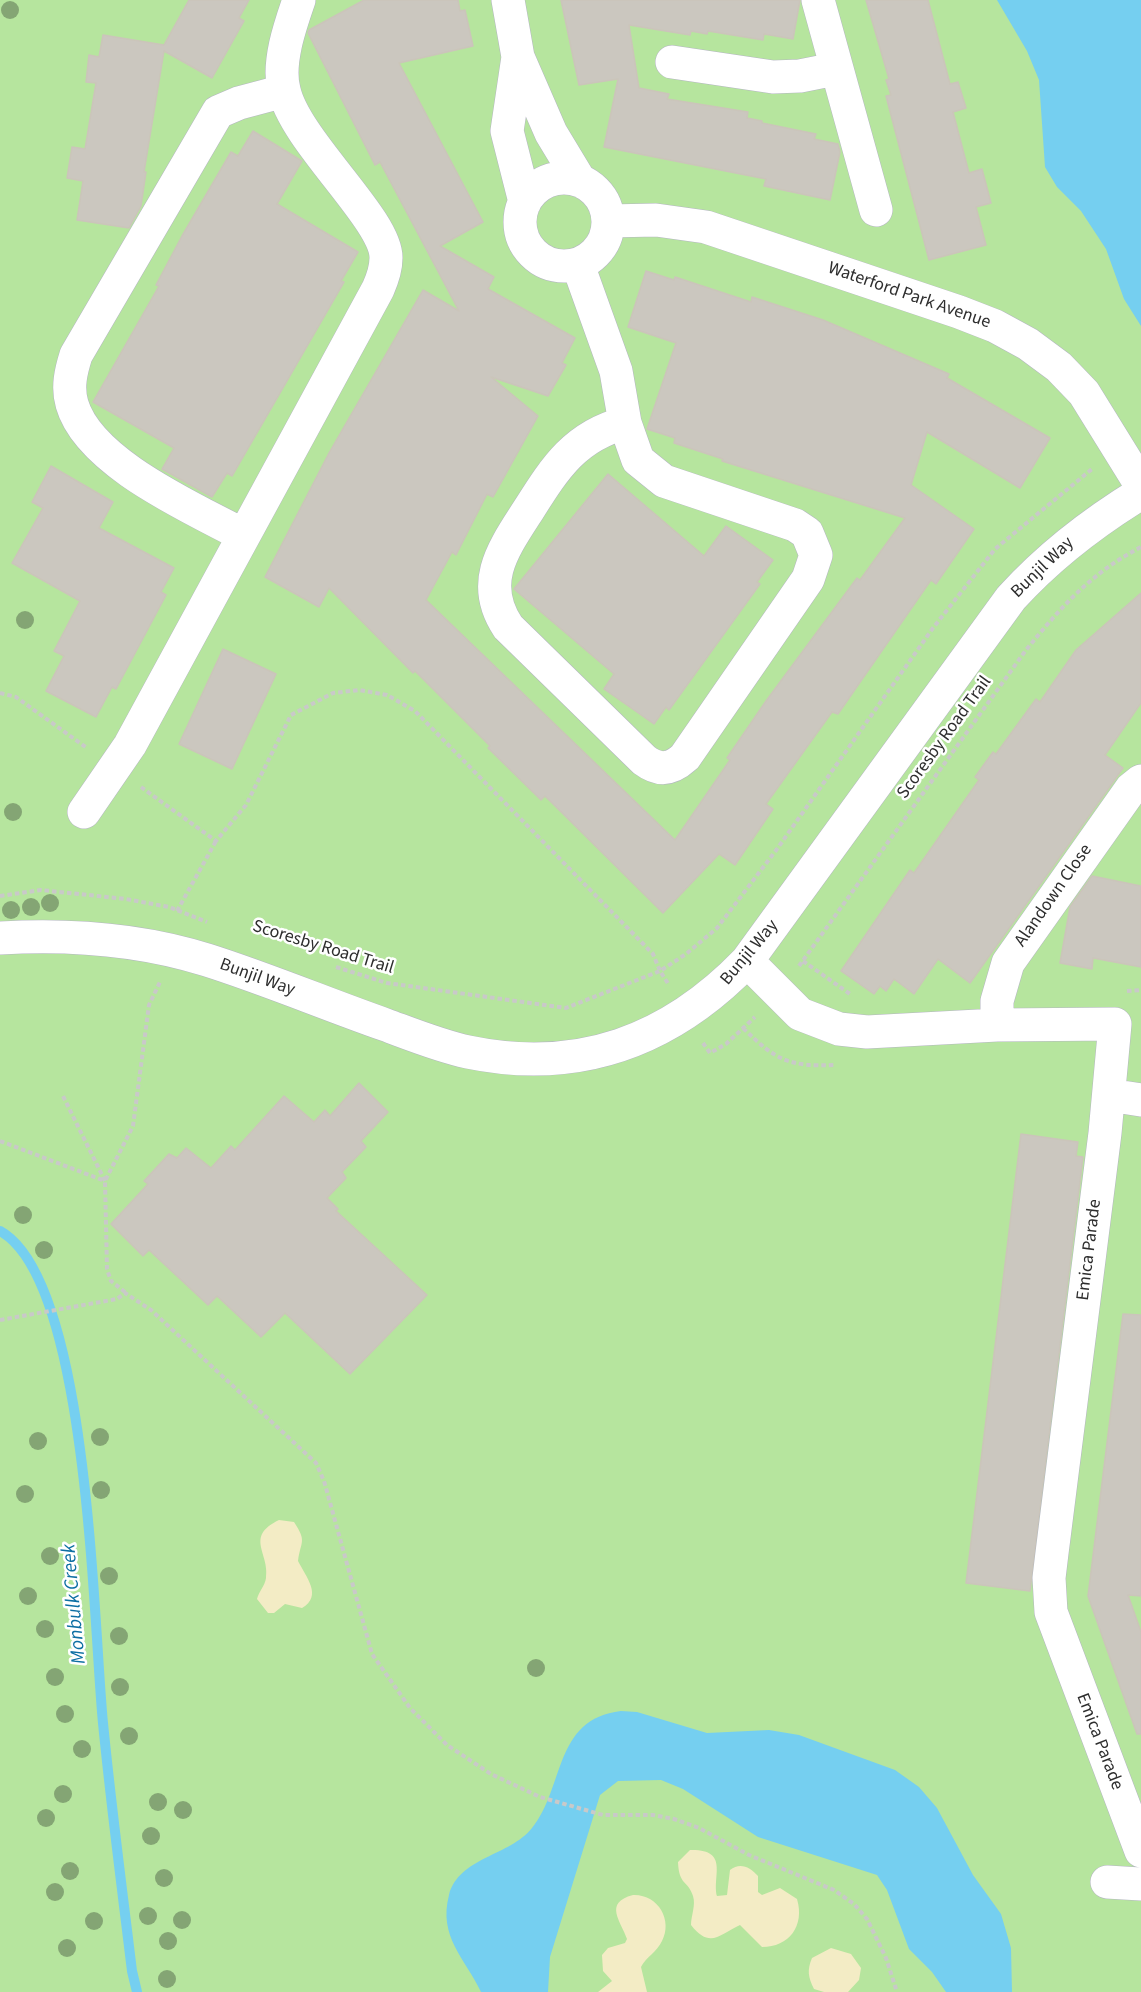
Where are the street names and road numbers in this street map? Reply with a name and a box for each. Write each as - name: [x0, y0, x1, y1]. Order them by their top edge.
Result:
- street label: Waterford Park Avenue: [825, 258, 993, 334]
- street label: Bunjil Way: [1007, 533, 1079, 603]
- street label: Scoresby Road Trail: [893, 672, 997, 804]
- street label: Alandown Close: [1011, 840, 1097, 952]
- street label: Scoresby Road Trail: [250, 916, 396, 980]
- street label: Bunjil Way: [716, 916, 784, 990]
- street label: Bunjil Way: [216, 954, 298, 1002]
- street label: Emica Parade: [1073, 1198, 1107, 1302]
- street label: Emica Parade: [1071, 1691, 1127, 1793]

